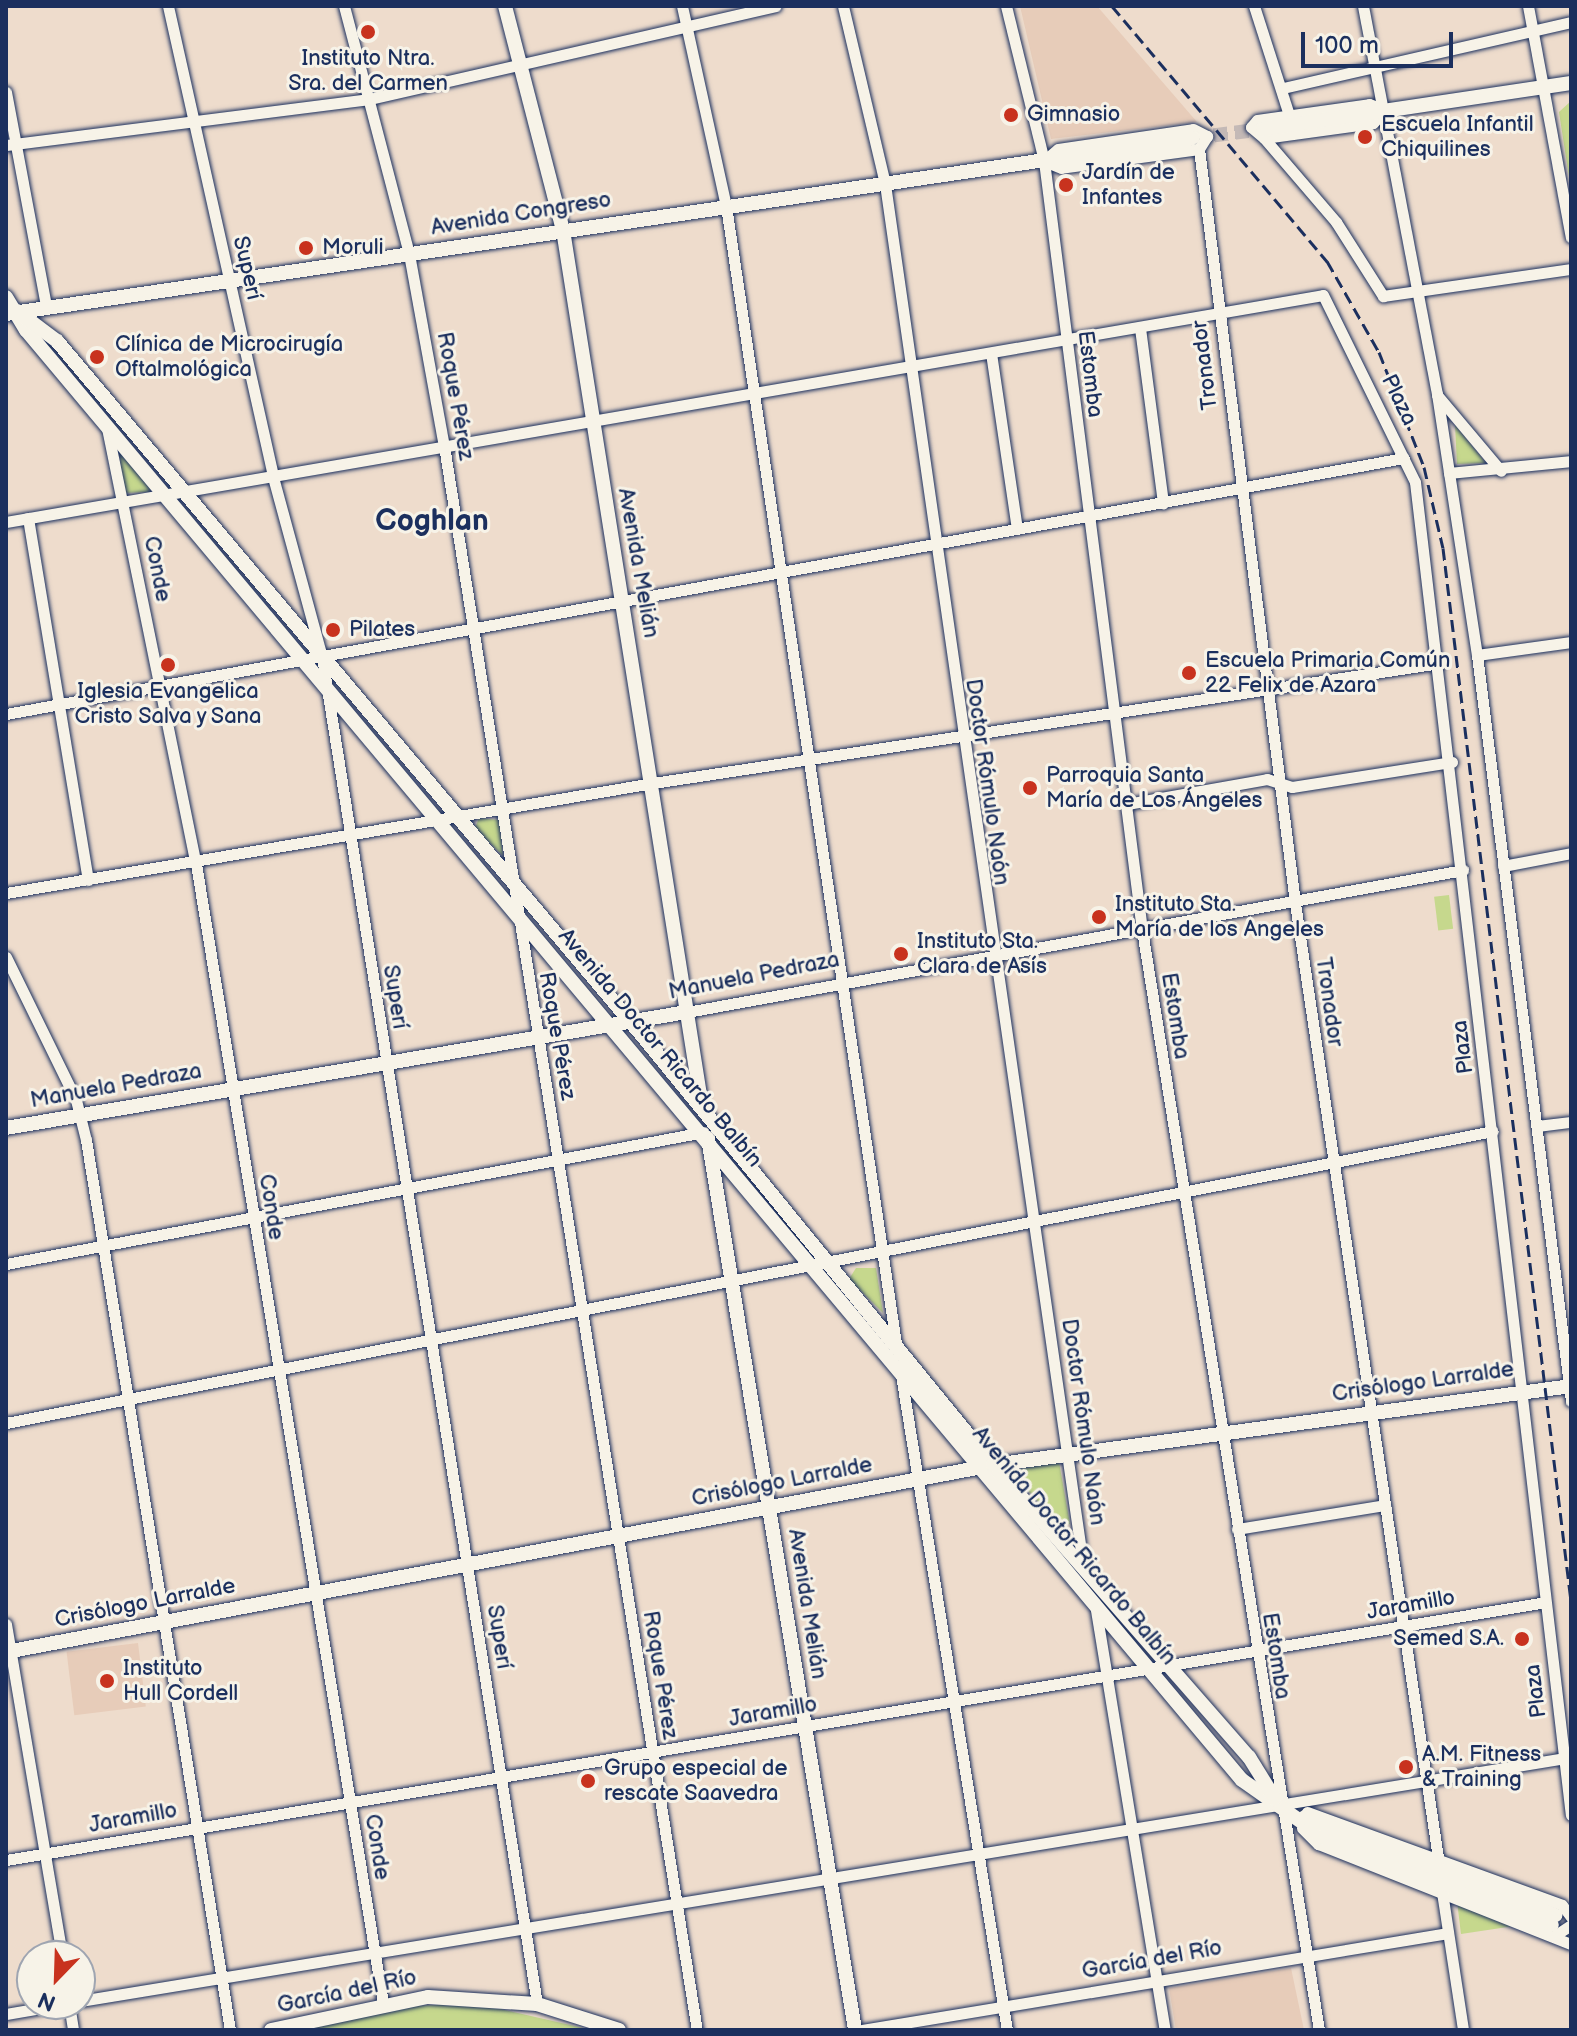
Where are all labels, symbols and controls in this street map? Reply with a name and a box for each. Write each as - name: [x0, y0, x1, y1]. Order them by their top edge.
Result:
- scale bar: [1305, 16, 1457, 66]
- marker: Instituto Ntra. Sra. del Carmen: [359, 23, 377, 41]
- text: 100 m: [1315, 31, 1379, 60]
- place label: Instituto Ntra. Sra. del Carmen: [288, 45, 448, 96]
- place label: Gimnasio: [1027, 102, 1120, 128]
- marker: Gimnasio: [1002, 106, 1020, 124]
- place label: Escuela Infantil Chiquilines: [1381, 111, 1534, 162]
- marker: Escuela Infantil Chiquilines: [1356, 128, 1374, 146]
- place label: Jardín de Infantes: [1082, 159, 1175, 210]
- marker: Jardín de Infantes: [1057, 176, 1075, 194]
- street label: Avenida Congreso: [429, 187, 613, 241]
- street label: Superí: [227, 234, 267, 302]
- place label: Moruli: [322, 235, 384, 261]
- marker: Moruli: [297, 239, 315, 257]
- street label: Tronador: [1186, 319, 1224, 411]
- street label: Estomba: [1072, 329, 1108, 419]
- street label: Roque Pérez: [431, 330, 479, 462]
- place label: Clínica de Microcirugía Oftalmológica: [115, 331, 343, 382]
- marker: Clínica de Microcirugía Oftalmológica: [86, 346, 108, 368]
- street label: Plaza: [1375, 370, 1423, 430]
- street label: Avenida Melián: [612, 486, 664, 640]
- district label: Coghlan: [375, 503, 489, 539]
- street label: Conde: [138, 534, 176, 604]
- place label: Pilates: [349, 617, 415, 643]
- marker: Pilates: [324, 621, 342, 639]
- place label: Escuela Primaria Común 22 Felix de Azara: [1205, 647, 1450, 698]
- marker: Iglesia Evangelica Cristo Salva y Sana: [159, 656, 177, 674]
- marker: Escuela Primaria Común 22 Felix de Azara: [1180, 664, 1198, 682]
- street label: Doctor Rómulo Naón: [959, 677, 1015, 887]
- place label: Iglesia Evangelica Cristo Salva y Sana: [73, 678, 263, 730]
- place label: Parroquia Santa María de Los Ángeles: [1046, 762, 1262, 814]
- marker: Parroquia Santa María de Los Ángeles: [1021, 779, 1039, 797]
- place label: Instituto Sta. María de los Angeles: [1115, 891, 1324, 942]
- marker: Instituto Sta. María de los Angeles: [1090, 908, 1108, 926]
- street label: Avenida Doctor Ricardo Balbín: [552, 923, 768, 1173]
- place label: Instituto Sta. Clara de Asís: [917, 928, 1047, 980]
- marker: Instituto Sta. Clara de Asís: [892, 945, 910, 963]
- street label: Manuela Pedraza: [666, 946, 842, 1006]
- street label: Tronador: [1310, 956, 1348, 1048]
- street label: Superí: [377, 963, 413, 1031]
- street label: Roque Pérez: [533, 970, 581, 1102]
- street label: Estomba: [1155, 971, 1195, 1061]
- street label: Plaza: [1447, 1019, 1479, 1075]
- street label: Manuela Pedraza: [28, 1058, 204, 1114]
- street label: Conde: [253, 1172, 289, 1242]
- street label: Doctor Rómulo Naón: [1055, 1317, 1111, 1527]
- street label: Crisólogo Larralde: [1330, 1356, 1516, 1408]
- street label: Avenida Doctor Ricardo Balbín: [966, 1421, 1182, 1671]
- street label: Crisólogo Larralde: [690, 1452, 874, 1512]
- street label: Avenida Melián: [782, 1527, 832, 1681]
- street label: Crisólogo Larralde: [53, 1573, 237, 1633]
- street label: Jaramillo: [1365, 1584, 1457, 1626]
- street label: Superí: [481, 1603, 517, 1671]
- street label: Roque Pérez: [637, 1609, 683, 1741]
- street label: Estomba: [1256, 1611, 1296, 1701]
- place label: Semed S.A.: [1393, 1626, 1504, 1652]
- marker: Semed S.A.: [1511, 1628, 1533, 1650]
- place label: Instituto Hull Cordell: [123, 1655, 238, 1706]
- street label: Plaza: [1520, 1663, 1552, 1719]
- marker: Instituto Hull Cordell: [98, 1672, 116, 1690]
- street label: Jaramillo: [727, 1691, 819, 1733]
- place label: A.M. Fitness & Training: [1422, 1741, 1541, 1792]
- place label: Grupo especial de rescate Saavedra: [604, 1755, 787, 1806]
- marker: A.M. Fitness & Training: [1397, 1758, 1415, 1776]
- marker: Grupo especial de rescate Saavedra: [579, 1772, 597, 1790]
- street label: Jaramillo: [87, 1797, 179, 1839]
- street label: Conde: [359, 1812, 395, 1882]
- street label: García del Río: [1080, 1935, 1224, 1985]
- north arrow: [16, 1940, 96, 2020]
- street label: García del Río: [275, 1964, 419, 2020]
- text: N: [34, 1985, 60, 2016]

